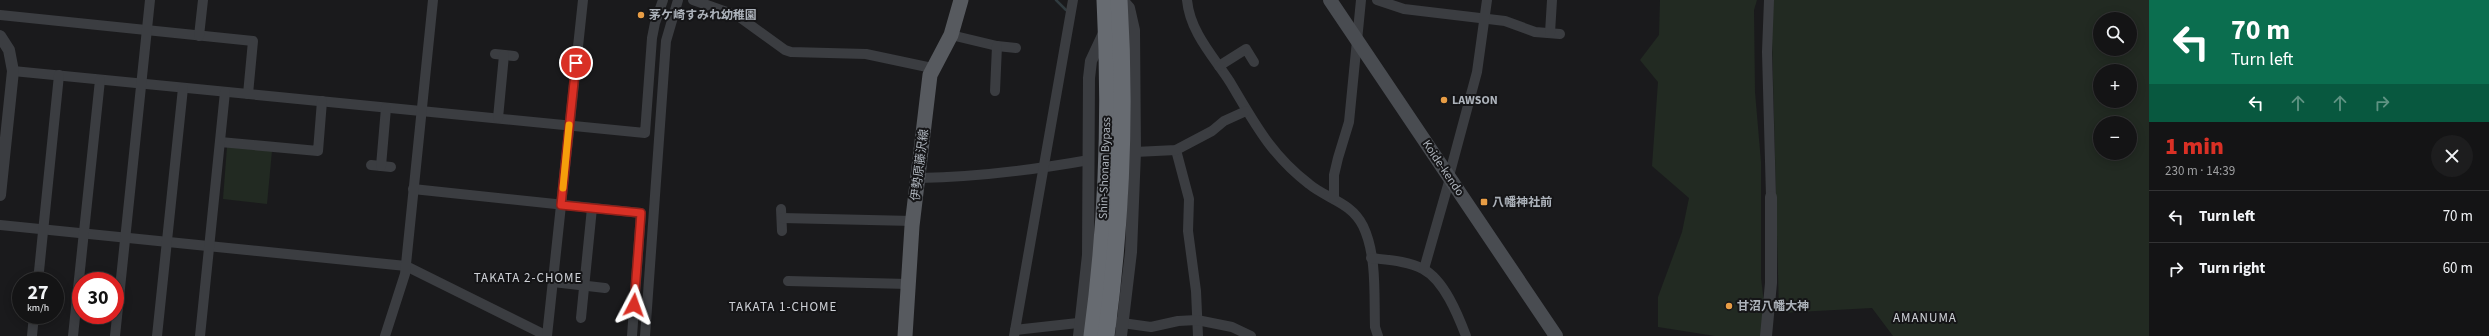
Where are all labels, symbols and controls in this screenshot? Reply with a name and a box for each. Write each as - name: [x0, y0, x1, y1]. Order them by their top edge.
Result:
- place label: 茅ケ崎すみれ幼稚園: [649, 7, 757, 24]
- marker: 茅ケ崎すみれ幼稚園: [636, 10, 646, 20]
- text: 70 m: [2231, 10, 2290, 50]
- map controls: [2093, 12, 2137, 160]
- button: search: [2093, 12, 2137, 56]
- icon: left: [2165, 16, 2217, 68]
- pin: [559, 46, 593, 80]
- text: Turn left: [2231, 47, 2293, 72]
- icon: arrive: [565, 52, 587, 74]
- button: +: [2093, 64, 2137, 108]
- place label: LAWSON: [1452, 92, 1498, 109]
- icon: left: [2245, 92, 2267, 114]
- icon: ahead: [2287, 92, 2309, 114]
- icon: ahead: [2329, 92, 2351, 114]
- icon: right: [2371, 92, 2393, 114]
- marker: LAWSON: [1439, 95, 1449, 105]
- button: −: [2093, 116, 2137, 160]
- street label: Shin-Shonan Bypass: [1095, 117, 1115, 219]
- street label: 伊勢原藤沢線: [907, 128, 933, 202]
- text: 1 min: [2165, 129, 2224, 164]
- button: close: [2431, 135, 2473, 177]
- street label: Koide-kendo: [1418, 137, 1468, 199]
- text: 230 m · 14:39: [2165, 162, 2235, 180]
- place label: 八幡神社前: [1492, 194, 1552, 211]
- marker: 八幡神社前: [1479, 197, 1489, 207]
- icon: left: [2165, 206, 2187, 228]
- text: Turn left: [2199, 206, 2255, 227]
- text: 70 m: [2443, 206, 2473, 227]
- icon: right: [2165, 258, 2187, 280]
- text: Turn right: [2199, 258, 2265, 279]
- text: 60 m: [2443, 258, 2473, 279]
- district label: TAKATA 2-CHOME: [474, 269, 582, 287]
- speed limit sign: 30: [72, 272, 124, 324]
- text: 27: [27, 279, 49, 307]
- position arrow: [613, 284, 655, 326]
- district label: TAKATA 1-CHOME: [729, 298, 837, 316]
- place label: 甘沼八幡大神: [1737, 298, 1809, 315]
- text: km/h: [27, 301, 49, 315]
- marker: 甘沼八幡大神: [1724, 301, 1734, 311]
- district label: AMANUMA: [1893, 309, 1957, 327]

